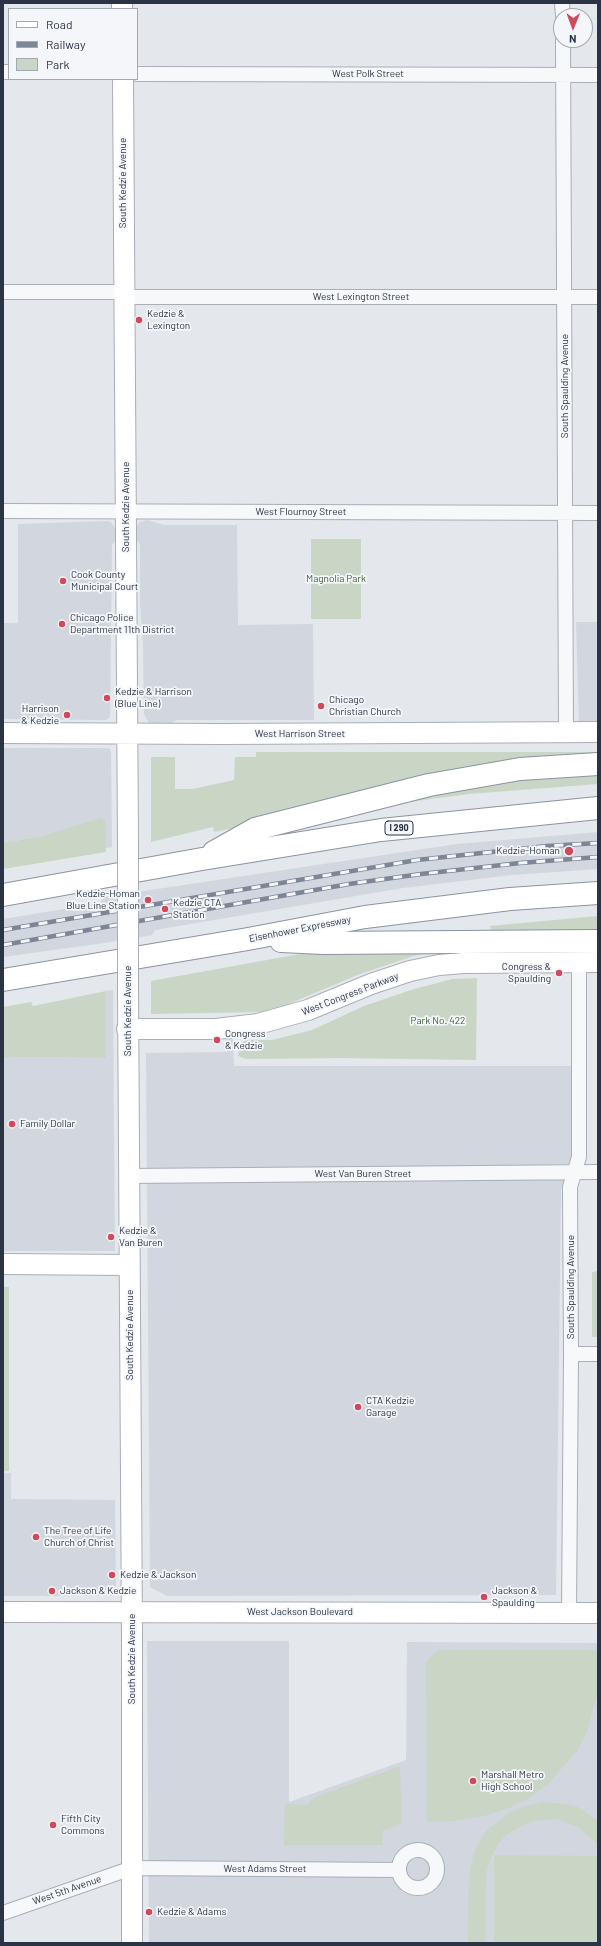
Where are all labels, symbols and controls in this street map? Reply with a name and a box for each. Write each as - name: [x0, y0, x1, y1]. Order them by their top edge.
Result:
- legend: [8, 8, 138, 80]
- north arrow: [553, 8, 593, 48]
- text: Road: [46, 17, 73, 31]
- text: N: [569, 33, 577, 46]
- text: Railway: [46, 37, 85, 51]
- text: Park: [46, 57, 70, 71]
- street label: West Polk Street: [332, 68, 404, 80]
- street label: South Kedzie Avenue: [117, 138, 129, 228]
- street label: West Lexington Street: [313, 291, 409, 303]
- place label: Kedzie & Lexington: [147, 308, 190, 332]
- marker: Kedzie & Lexington: [134, 315, 144, 325]
- street label: South Spaulding Avenue: [559, 334, 571, 438]
- street label: South Kedzie Avenue: [120, 462, 132, 552]
- street label: West Flournoy Street: [256, 506, 346, 518]
- place label: Cook County Municipal Court: [71, 569, 138, 592]
- park label: Magnolia Park: [306, 573, 366, 585]
- marker: Cook County Municipal Court: [58, 576, 68, 586]
- place label: Chicago Police Department 11th District: [70, 612, 174, 636]
- marker: Chicago Police Department 11th District: [57, 619, 67, 629]
- place label: Kedzie & Harrison (Blue Line): [115, 686, 192, 710]
- marker: Kedzie & Harrison (Blue Line): [102, 693, 112, 703]
- place label: Chicago Christian Church: [329, 694, 401, 718]
- marker: Chicago Christian Church: [316, 701, 326, 711]
- place label: Harrison & Kedzie: [21, 703, 59, 726]
- marker: Harrison & Kedzie: [62, 710, 72, 720]
- street label: West Harrison Street: [255, 728, 345, 740]
- road number: I 290: [385, 821, 413, 835]
- place label: Kedzie-Homan: [496, 845, 560, 857]
- marker: Kedzie-Homan: [563, 845, 575, 857]
- place label: Kedzie-Homan Blue Line Station: [66, 888, 140, 912]
- marker: Kedzie-Homan Blue Line Station: [143, 895, 153, 905]
- place label: Kedzie CTA Station: [173, 897, 221, 920]
- marker: Kedzie CTA Station: [160, 904, 170, 914]
- street label: Eisenhower Expressway: [248, 913, 352, 945]
- place label: Congress & Spaulding: [502, 961, 551, 984]
- street label: South Kedzie Avenue: [122, 966, 134, 1056]
- marker: Congress & Spaulding: [554, 968, 564, 978]
- street label: West Congress Parkway: [300, 970, 400, 1018]
- park label: Park No. 422: [411, 1015, 465, 1027]
- place label: Congress & Kedzie: [225, 1028, 266, 1052]
- marker: Congress & Kedzie: [212, 1035, 222, 1045]
- place label: Family Dollar: [20, 1118, 75, 1130]
- marker: Family Dollar: [7, 1119, 17, 1129]
- street label: West Van Buren Street: [315, 1168, 411, 1180]
- place label: Kedzie & Van Buren: [119, 1225, 163, 1248]
- marker: Kedzie & Van Buren: [106, 1232, 116, 1242]
- street label: South Spaulding Avenue: [565, 1235, 577, 1339]
- street label: South Kedzie Avenue: [124, 1290, 136, 1380]
- place label: CTA Kedzie Garage: [366, 1395, 414, 1418]
- marker: CTA Kedzie Garage: [353, 1402, 363, 1412]
- place label: The Tree of Life Church of Christ: [44, 1525, 114, 1548]
- marker: The Tree of Life Church of Christ: [31, 1532, 41, 1542]
- place label: Kedzie & Jackson: [120, 1569, 196, 1581]
- marker: Kedzie & Jackson: [107, 1570, 117, 1580]
- place label: Jackson & Kedzie: [60, 1585, 136, 1597]
- place label: Jackson & Spaulding: [492, 1585, 537, 1608]
- marker: Jackson & Kedzie: [47, 1586, 57, 1596]
- marker: Jackson & Spaulding: [479, 1592, 489, 1602]
- street label: West Jackson Boulevard: [247, 1606, 353, 1618]
- street label: South Kedzie Avenue: [126, 1614, 138, 1704]
- place label: Marshall Metro High School: [481, 1769, 544, 1792]
- marker: Marshall Metro High School: [468, 1776, 478, 1786]
- place label: Fifth City Commons: [61, 1813, 105, 1836]
- marker: Fifth City Commons: [48, 1820, 58, 1830]
- street label: West Adams Street: [224, 1863, 306, 1875]
- street label: West 5th Avenue: [31, 1873, 103, 1907]
- place label: Kedzie & Adams: [157, 1906, 226, 1918]
- marker: Kedzie & Adams: [144, 1907, 154, 1917]

